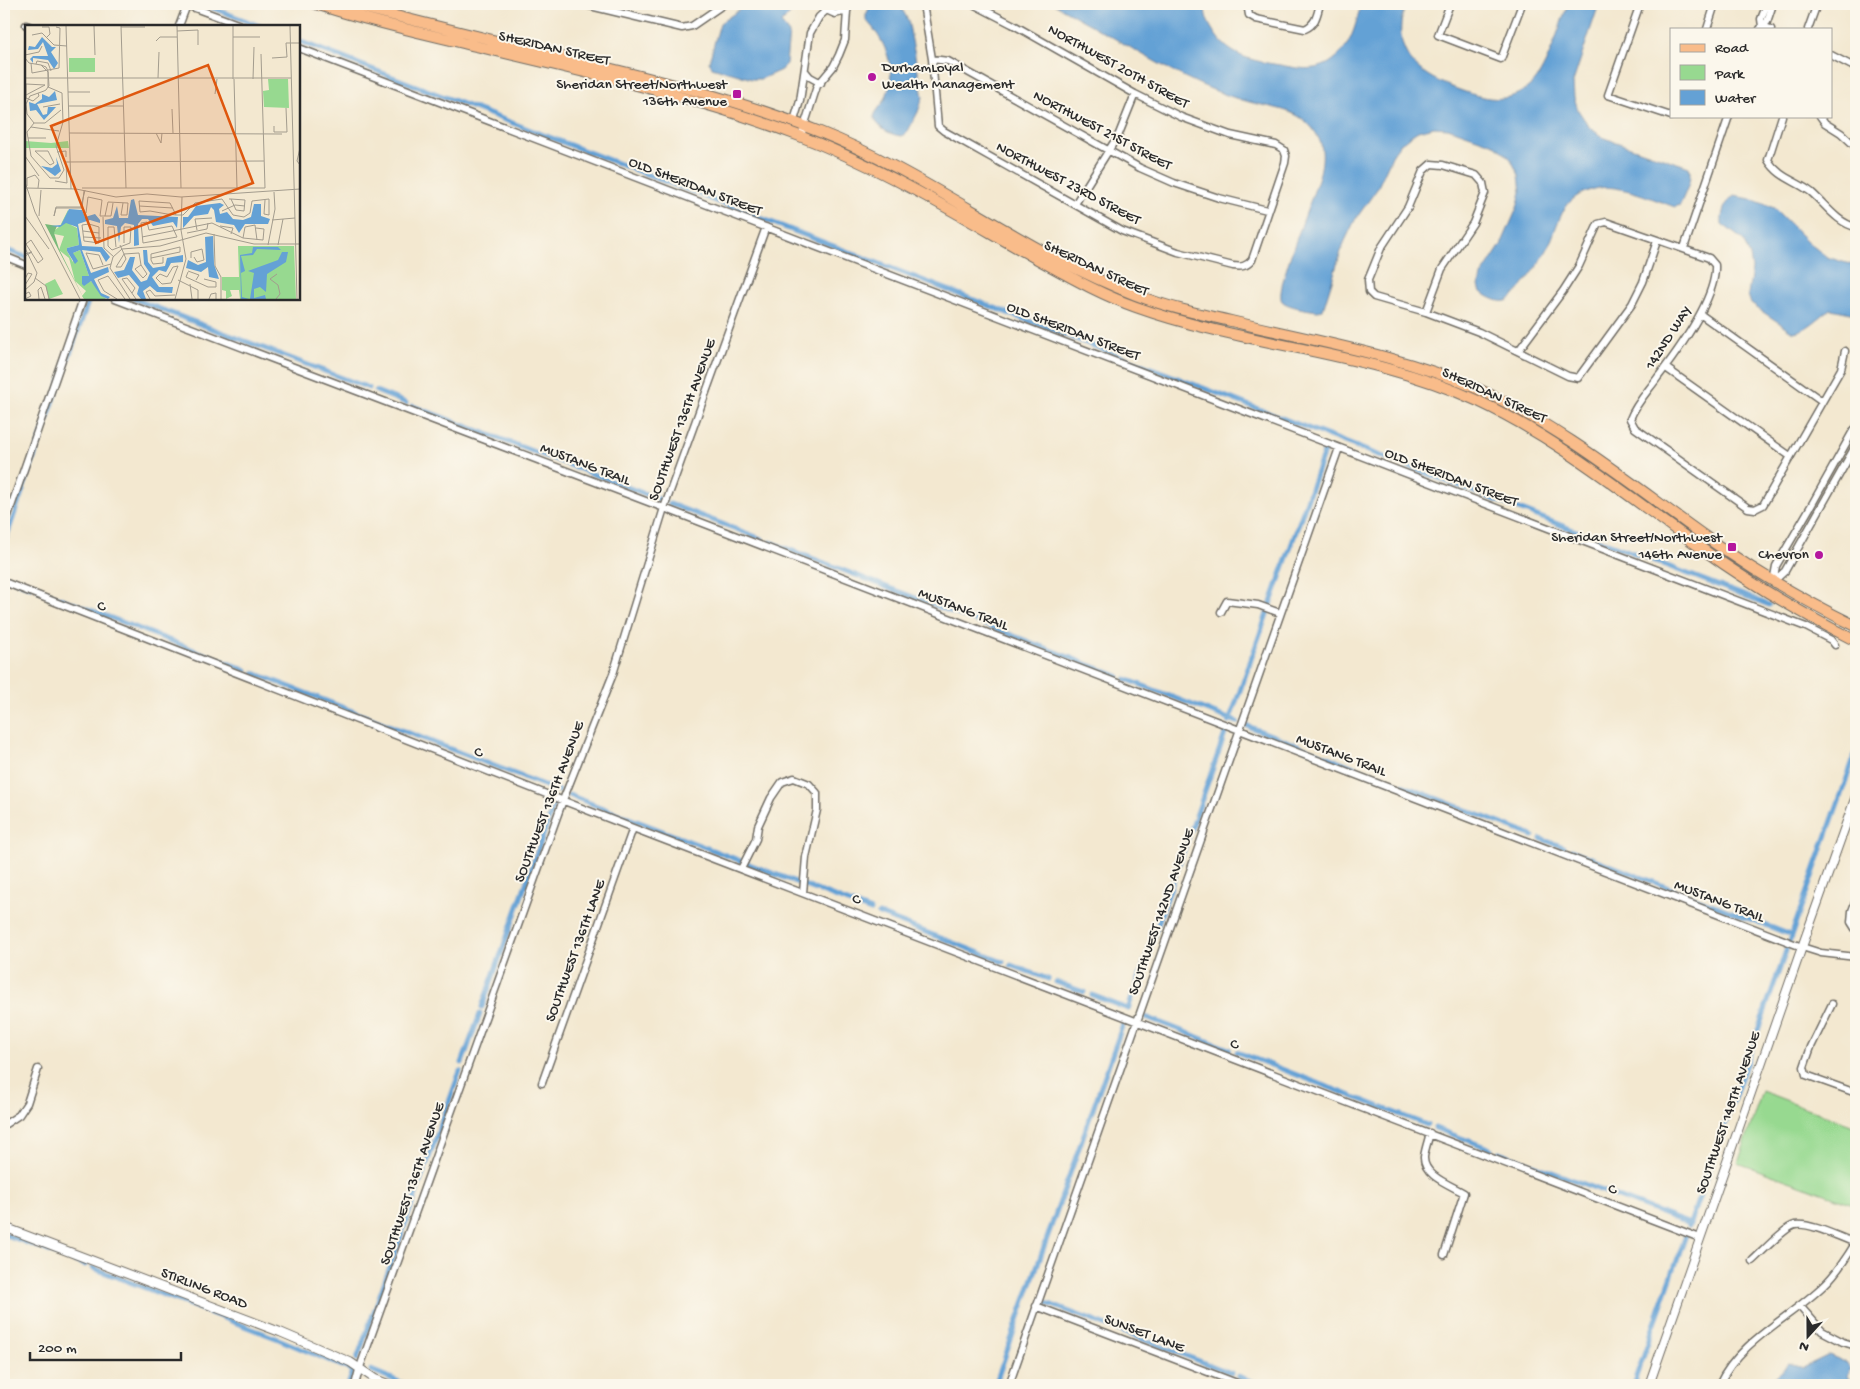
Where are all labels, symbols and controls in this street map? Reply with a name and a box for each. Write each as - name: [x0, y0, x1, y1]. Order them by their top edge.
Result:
- street label: NORTHWEST 20TH STREET: [1044, 21, 1193, 114]
- inset map: [25, 25, 300, 300]
- street label: SHERIDAN STREET: [497, 27, 612, 71]
- legend: [1670, 28, 1832, 118]
- text: Road: [1715, 40, 1749, 58]
- place label: DurhamLoyal Wealth Management: [881, 59, 1016, 94]
- text: Park: [1714, 66, 1745, 84]
- marker: DurhamLoyal Wealth Management: [866, 71, 878, 83]
- place label: Sheridan Street/Northwest 136th Avenue: [556, 76, 729, 111]
- street label: NORTHWEST 21ST STREET: [1030, 87, 1175, 176]
- marker: Sheridan Street/Northwest 136th Avenue: [731, 88, 743, 100]
- text: Water: [1715, 90, 1757, 108]
- street label: NORTHWEST 23RD STREET: [993, 138, 1144, 230]
- street label: OLD SHERIDAN STREET: [626, 153, 765, 221]
- street label: SHERIDAN STREET: [1041, 237, 1152, 302]
- street label: OLD SHERIDAN STREET: [1004, 298, 1143, 366]
- street label: 142ND WAY: [1641, 303, 1696, 374]
- street label: SOUTHWEST 136TH AVENUE: [645, 336, 721, 503]
- street label: SHERIDAN STREET: [1439, 364, 1550, 429]
- street label: MUSTANG TRAIL: [537, 440, 633, 491]
- street label: OLD SHERIDAN STREET: [1382, 444, 1521, 512]
- place label: Sheridan Street/Northwest 146th Avenue: [1551, 529, 1724, 564]
- marker: Sheridan Street/Northwest 146th Avenue: [1726, 541, 1738, 553]
- place label: Chevron: [1758, 546, 1809, 564]
- marker: Chevron: [1813, 549, 1825, 561]
- street label: MUSTANG TRAIL: [915, 585, 1011, 636]
- street label: C: [94, 597, 109, 617]
- street label: SOUTHWEST 136TH AVENUE: [511, 718, 589, 885]
- street label: MUSTANG TRAIL: [1293, 731, 1389, 782]
- street label: C: [471, 743, 486, 763]
- street label: SOUTHWEST 142ND AVENUE: [1125, 826, 1199, 998]
- street label: SOUTHWEST 136TH LANE: [542, 877, 610, 1025]
- street label: MUSTANG TRAIL: [1671, 877, 1767, 928]
- street label: C: [849, 890, 864, 910]
- street label: SOUTHWEST 148TH AVENUE: [1693, 1029, 1766, 1197]
- street label: C: [1227, 1035, 1242, 1055]
- street label: SOUTHWEST 136TH AVENUE: [377, 1100, 450, 1268]
- street label: C: [1605, 1180, 1620, 1200]
- street label: STIRLING ROAD: [158, 1264, 250, 1314]
- street label: SUNSET LANE: [1101, 1310, 1187, 1358]
- north arrow: [1782, 1312, 1832, 1362]
- scale bar: [30, 1329, 181, 1361]
- text: N: [1797, 1336, 1812, 1355]
- text: 200 m: [38, 1340, 77, 1358]

